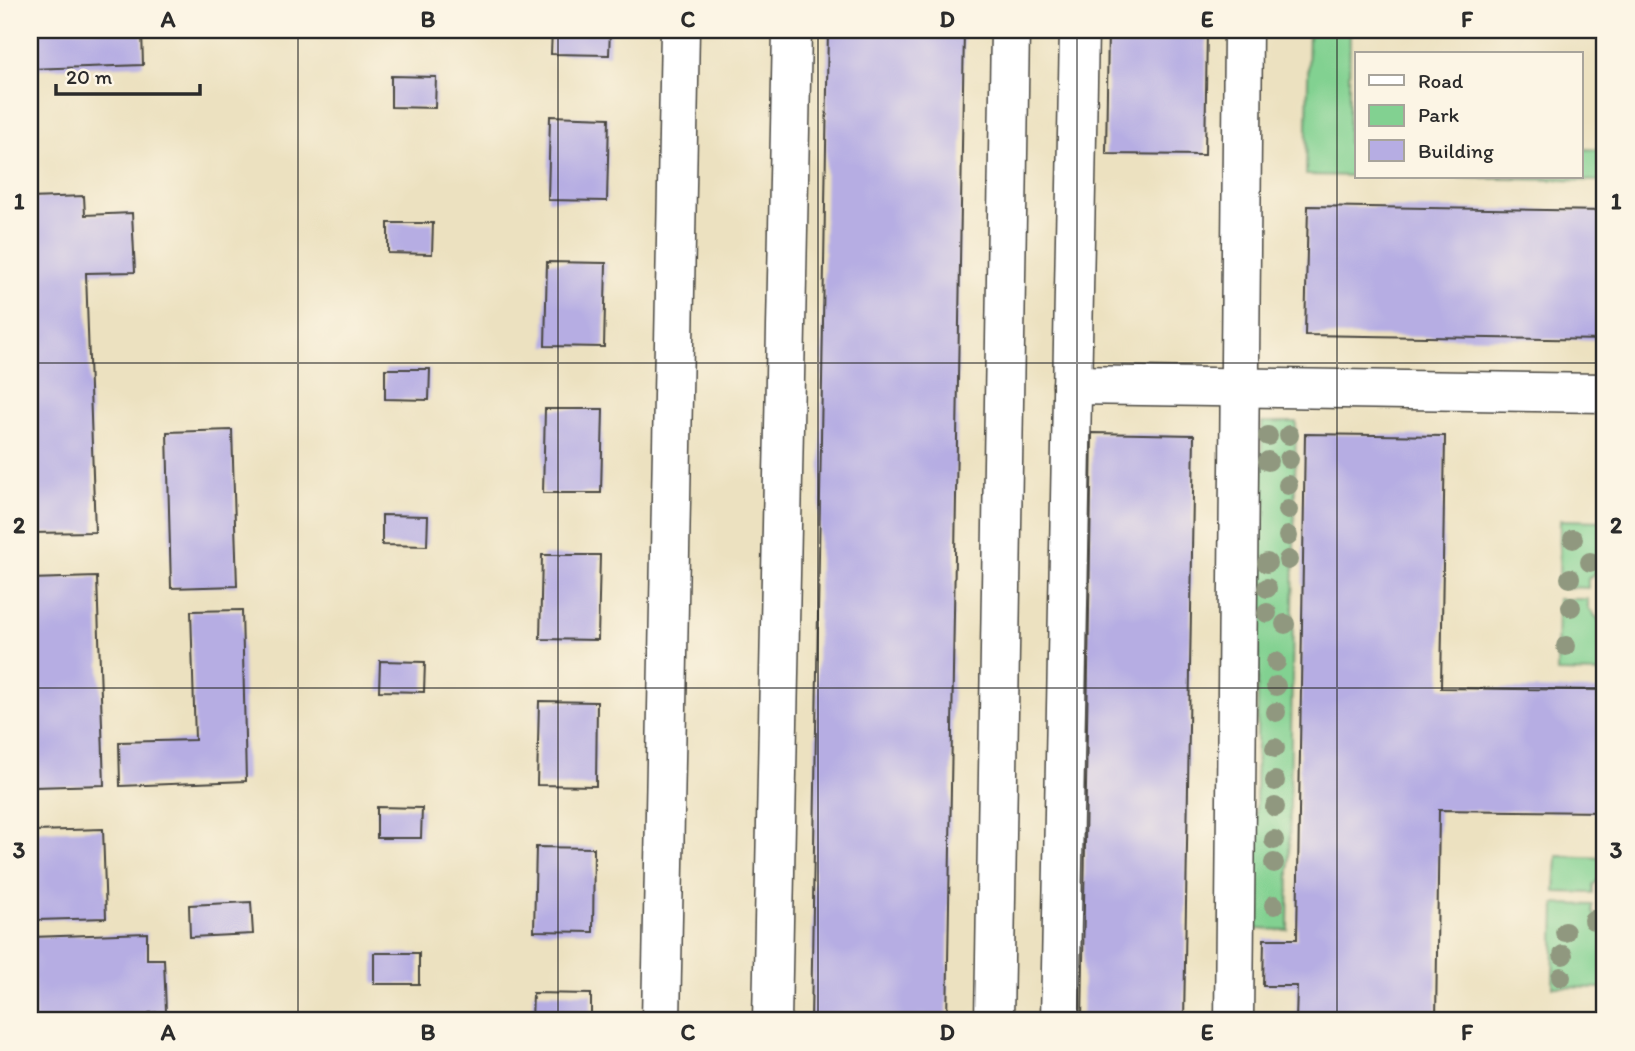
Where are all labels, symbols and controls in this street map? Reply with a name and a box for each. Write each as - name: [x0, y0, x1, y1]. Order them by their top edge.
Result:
- text: A: [160, 5, 176, 33]
- text: B: [421, 5, 436, 33]
- text: C: [681, 5, 696, 33]
- text: D: [939, 5, 955, 33]
- text: E: [1201, 5, 1214, 33]
- text: F: [1461, 5, 1474, 33]
- scale bar: [56, 52, 200, 96]
- legend: [1355, 52, 1582, 178]
- text: 20 m: [66, 64, 113, 89]
- text: Road: [1418, 68, 1464, 93]
- text: Park: [1418, 102, 1460, 127]
- text: Building: [1418, 138, 1494, 163]
- text: 1: [14, 187, 25, 215]
- text: 1: [1611, 187, 1622, 215]
- text: 2: [13, 511, 26, 539]
- text: 2: [1610, 511, 1623, 539]
- text: 3: [13, 836, 26, 864]
- text: 3: [1610, 836, 1623, 864]
- text: A: [160, 1018, 176, 1046]
- text: B: [421, 1018, 436, 1046]
- text: C: [681, 1018, 696, 1046]
- text: D: [939, 1018, 955, 1046]
- text: E: [1201, 1018, 1214, 1046]
- text: F: [1461, 1018, 1474, 1046]

